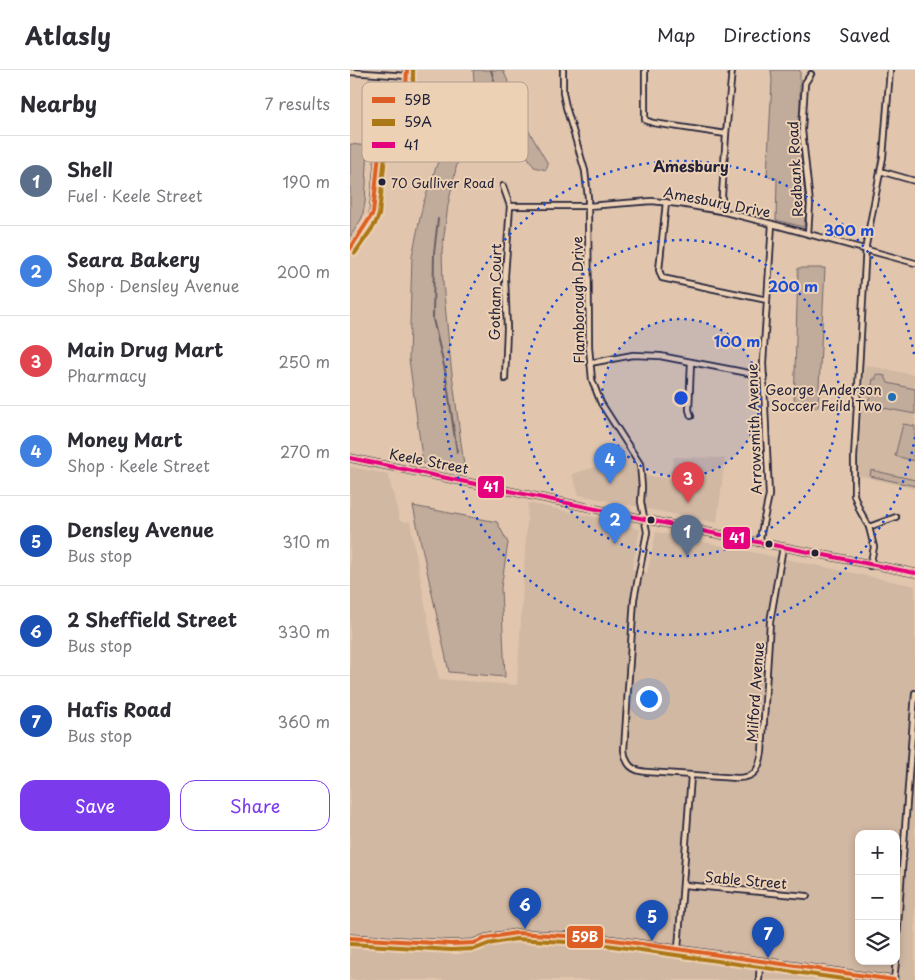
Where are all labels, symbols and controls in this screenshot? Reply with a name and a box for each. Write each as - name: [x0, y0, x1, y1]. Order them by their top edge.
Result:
- text: Atlasly: [25, 17, 111, 53]
- text: Map: [657, 21, 695, 48]
- text: Directions: [723, 21, 811, 48]
- text: Saved: [839, 21, 890, 48]
- legend: [362, 82, 528, 162]
- text: Nearby: [20, 87, 97, 119]
- text: 59B: [404, 89, 431, 110]
- text: 7 results: [265, 91, 330, 115]
- text: 59A: [404, 111, 432, 132]
- street label: Redbank Road: [782, 120, 808, 218]
- text: 41: [404, 134, 419, 155]
- district label: Amesbury: [653, 154, 729, 177]
- text: Shell: [67, 155, 113, 183]
- text: 1: [32, 169, 40, 193]
- text: 190 m: [282, 169, 330, 193]
- place label: 70 Gulliver Road: [391, 173, 494, 192]
- marker: 70 Gulliver Road: [377, 177, 387, 187]
- street label: Amesbury Drive: [662, 181, 772, 223]
- text: Fuel · Keele Street: [67, 183, 203, 207]
- text: 300 m: [824, 218, 874, 241]
- street label: Flamborough Drive: [566, 236, 590, 364]
- street label: Gotham Court: [484, 243, 506, 341]
- text: Seara Bakery: [67, 245, 200, 273]
- text: 2: [30, 259, 42, 283]
- text: 200 m: [277, 259, 330, 283]
- text: Shop · Densley Avenue: [67, 273, 239, 297]
- text: 200 m: [768, 274, 818, 297]
- text: 100 m: [714, 329, 760, 352]
- text: Main Drug Mart: [67, 335, 223, 363]
- text: 3: [31, 349, 41, 373]
- text: 250 m: [279, 349, 330, 373]
- text: Pharmacy: [67, 363, 147, 387]
- street label: Arrowsmith Avenue: [741, 363, 767, 495]
- place label: George Anderson Soccer Feild Two: [765, 379, 882, 416]
- centre of rings: [672, 389, 690, 407]
- marker: George Anderson Soccer Feild Two: [886, 391, 898, 403]
- text: Money Mart: [67, 425, 183, 453]
- text: 4: [31, 439, 41, 463]
- text: 270 m: [280, 439, 330, 463]
- street label: Keele Street: [388, 443, 471, 479]
- pin: 4: [594, 443, 626, 484]
- text: Shop · Keele Street: [67, 453, 210, 477]
- pin: 3: [672, 462, 704, 503]
- line badge: 41: [477, 475, 505, 499]
- text: 41: [483, 476, 499, 497]
- pin: 2: [599, 503, 631, 544]
- text: Densley Avenue: [67, 515, 214, 543]
- unlabelled marker: [646, 515, 656, 525]
- pin: 1: [671, 515, 703, 556]
- line badge: 41: [722, 526, 751, 550]
- text: 41: [729, 527, 745, 548]
- text: 5: [31, 529, 41, 553]
- text: 310 m: [282, 529, 330, 553]
- unlabelled marker: [764, 539, 774, 549]
- text: Bus stop: [67, 543, 132, 567]
- unlabelled marker: [810, 548, 820, 558]
- text: 2 Sheffield Street: [67, 605, 237, 633]
- text: 6: [30, 619, 42, 643]
- text: 330 m: [277, 619, 330, 643]
- text: Bus stop: [67, 633, 132, 657]
- street label: Milford Avenue: [741, 641, 769, 743]
- your location: [636, 686, 662, 712]
- text: Hafis Road: [67, 695, 172, 723]
- text: 7: [31, 709, 41, 733]
- text: 360 m: [278, 709, 330, 733]
- text: Bus stop: [67, 723, 132, 747]
- button: Save: [20, 780, 170, 831]
- button: Share: [180, 780, 330, 831]
- map controls: [855, 830, 900, 965]
- button: +: [855, 830, 900, 875]
- street label: Sable Street: [704, 866, 788, 894]
- button: −: [855, 875, 900, 920]
- pin: 6: [509, 888, 541, 929]
- pin: 5: [636, 900, 668, 941]
- pin: 7: [752, 917, 784, 958]
- button: layers: [855, 920, 900, 965]
- line badge: 59B: [566, 925, 604, 949]
- text: 59B: [572, 926, 598, 947]

